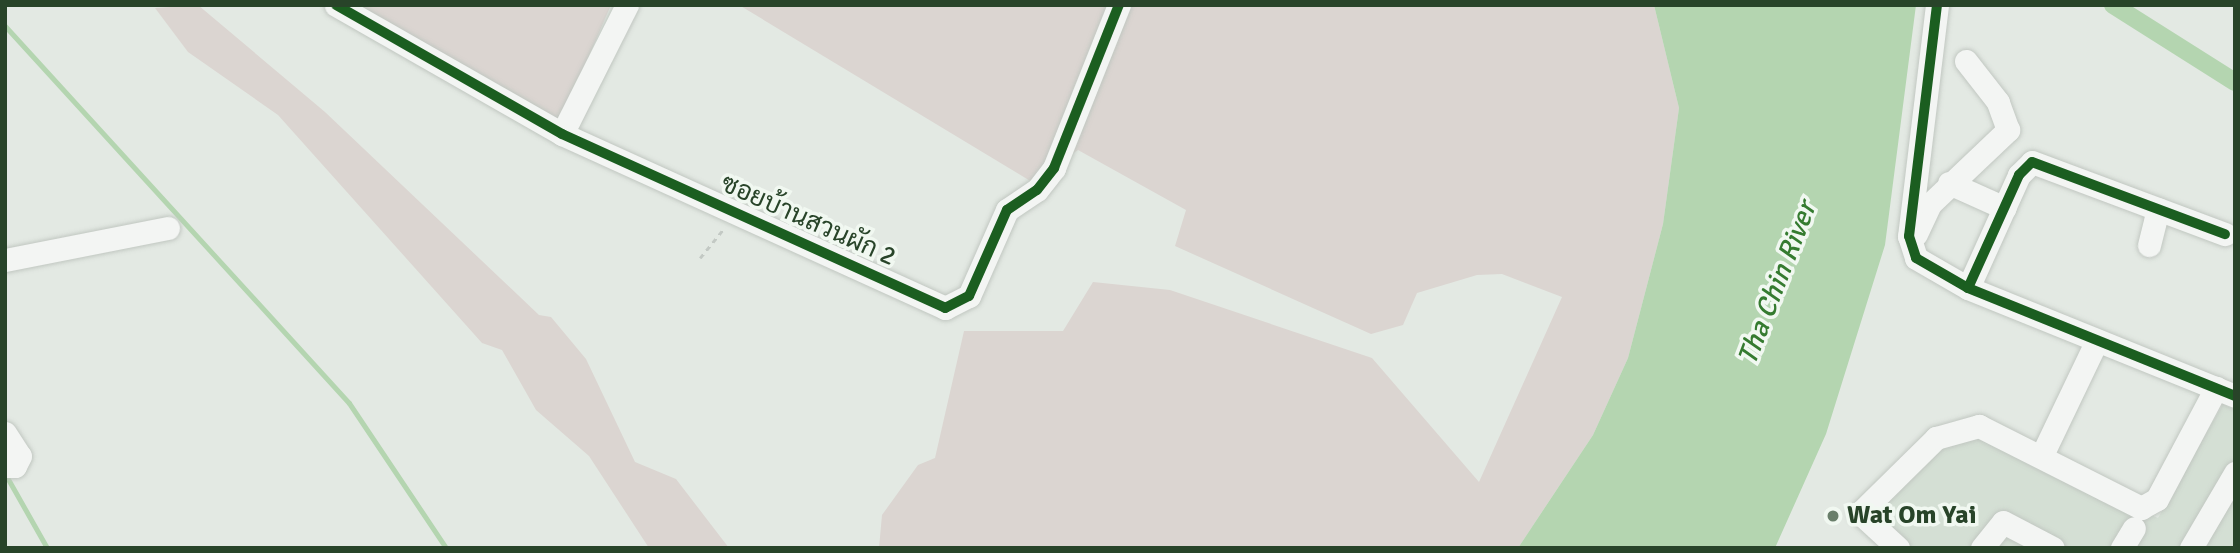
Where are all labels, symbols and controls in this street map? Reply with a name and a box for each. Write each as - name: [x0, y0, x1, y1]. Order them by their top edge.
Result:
- street label: ซอยบ้านสวนผัก 2: [716, 169, 900, 273]
- water label: Tha Chin River: [1731, 197, 1823, 369]
- place label: Wat Om Yai: [1847, 500, 1976, 532]
- marker: Wat Om Yai: [1825, 508, 1841, 524]

